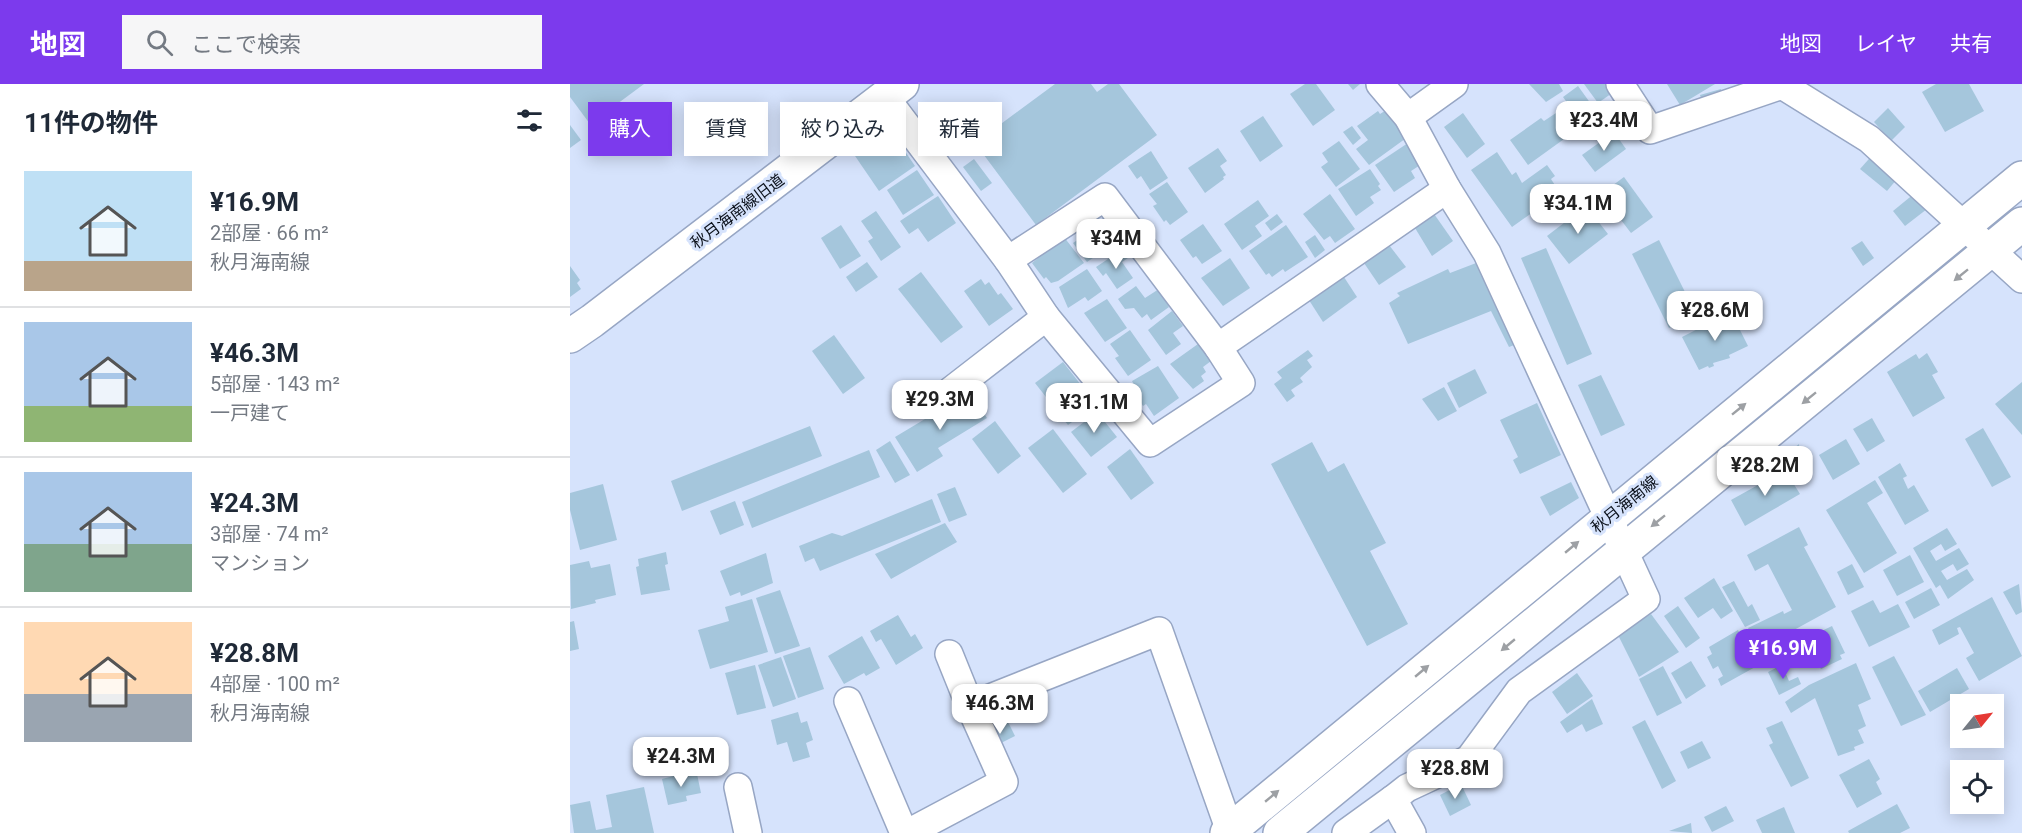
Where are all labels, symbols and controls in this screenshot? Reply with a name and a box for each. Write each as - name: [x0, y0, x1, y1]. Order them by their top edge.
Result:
- search box: [122, 15, 542, 69]
- icon: search: [143, 26, 176, 59]
- text: 地図: [30, 28, 86, 61]
- text: ここで検索: [191, 32, 301, 57]
- text: 地図: [1780, 32, 1822, 56]
- text: レイヤ: [1855, 32, 1917, 56]
- text: 共有: [1950, 32, 1992, 56]
- pin: ¥23.4M: [1555, 101, 1653, 152]
- chip: 購入: [588, 102, 672, 156]
- chip: 賃貸: [684, 102, 768, 156]
- chip: 絞り込み: [780, 102, 906, 156]
- chip: 新着: [918, 102, 1002, 156]
- icon: filters: [513, 104, 546, 137]
- text: 11件の物件: [24, 108, 158, 138]
- text: ¥23.4M: [1570, 108, 1638, 132]
- street label: 秋月海南線旧道: [687, 170, 788, 253]
- pin: ¥34.1M: [1529, 184, 1627, 235]
- text: ¥16.9M: [210, 187, 299, 217]
- text: ¥34.1M: [1544, 191, 1612, 215]
- icon: home: [72, 195, 144, 267]
- pin: ¥34M: [1080, 219, 1152, 270]
- text: 2部屋 · 66 m²: [210, 221, 329, 245]
- text: ¥34M: [1090, 226, 1142, 250]
- text: 秋月海南線: [210, 250, 310, 274]
- one-way arrow: [1953, 268, 1968, 280]
- pin: ¥28.6M: [1666, 291, 1764, 342]
- text: ¥28.6M: [1681, 298, 1749, 322]
- text: ¥46.3M: [210, 338, 299, 368]
- icon: home: [72, 346, 144, 418]
- text: 5部屋 · 143 m²: [210, 372, 340, 396]
- pin: ¥29.3M: [891, 380, 989, 431]
- pin: ¥31.1M: [1045, 383, 1143, 434]
- text: ¥29.3M: [906, 387, 974, 411]
- text: ¥31.1M: [1060, 390, 1128, 414]
- one-way arrow: [1802, 391, 1817, 404]
- text: 一戸建て: [210, 401, 290, 425]
- one-way arrow: [1732, 404, 1747, 416]
- pin: ¥28.2M: [1716, 446, 1814, 497]
- text: ¥28.2M: [1731, 453, 1799, 477]
- street label: 秋月海南線: [1587, 472, 1661, 537]
- text: ¥24.3M: [210, 488, 299, 518]
- icon: home: [72, 496, 144, 568]
- one-way arrow: [1651, 514, 1666, 527]
- text: 3部屋 · 74 m²: [210, 522, 329, 546]
- one-way arrow: [1565, 541, 1580, 553]
- text: マンション: [210, 551, 310, 575]
- pin: ¥16.9M: [1734, 629, 1832, 680]
- text: ¥16.9M: [1749, 636, 1817, 660]
- text: ¥28.8M: [210, 638, 299, 668]
- one-way arrow: [1500, 638, 1515, 651]
- icon: home: [72, 646, 144, 718]
- one-way arrow: [1415, 665, 1430, 678]
- text: 4部屋 · 100 m²: [210, 672, 340, 696]
- pin: ¥46.3M: [951, 684, 1049, 735]
- text: ¥46.3M: [966, 691, 1034, 715]
- north arrow: [1950, 694, 2004, 748]
- map controls: [1950, 694, 2004, 814]
- text: 秋月海南線: [210, 701, 310, 725]
- pin: ¥24.3M: [632, 737, 730, 788]
- text: ¥24.3M: [647, 744, 715, 768]
- pin: ¥28.8M: [1406, 749, 1504, 800]
- text: ¥28.8M: [1421, 756, 1489, 780]
- button: locate: [1950, 760, 2004, 814]
- one-way arrow: [1265, 790, 1280, 802]

